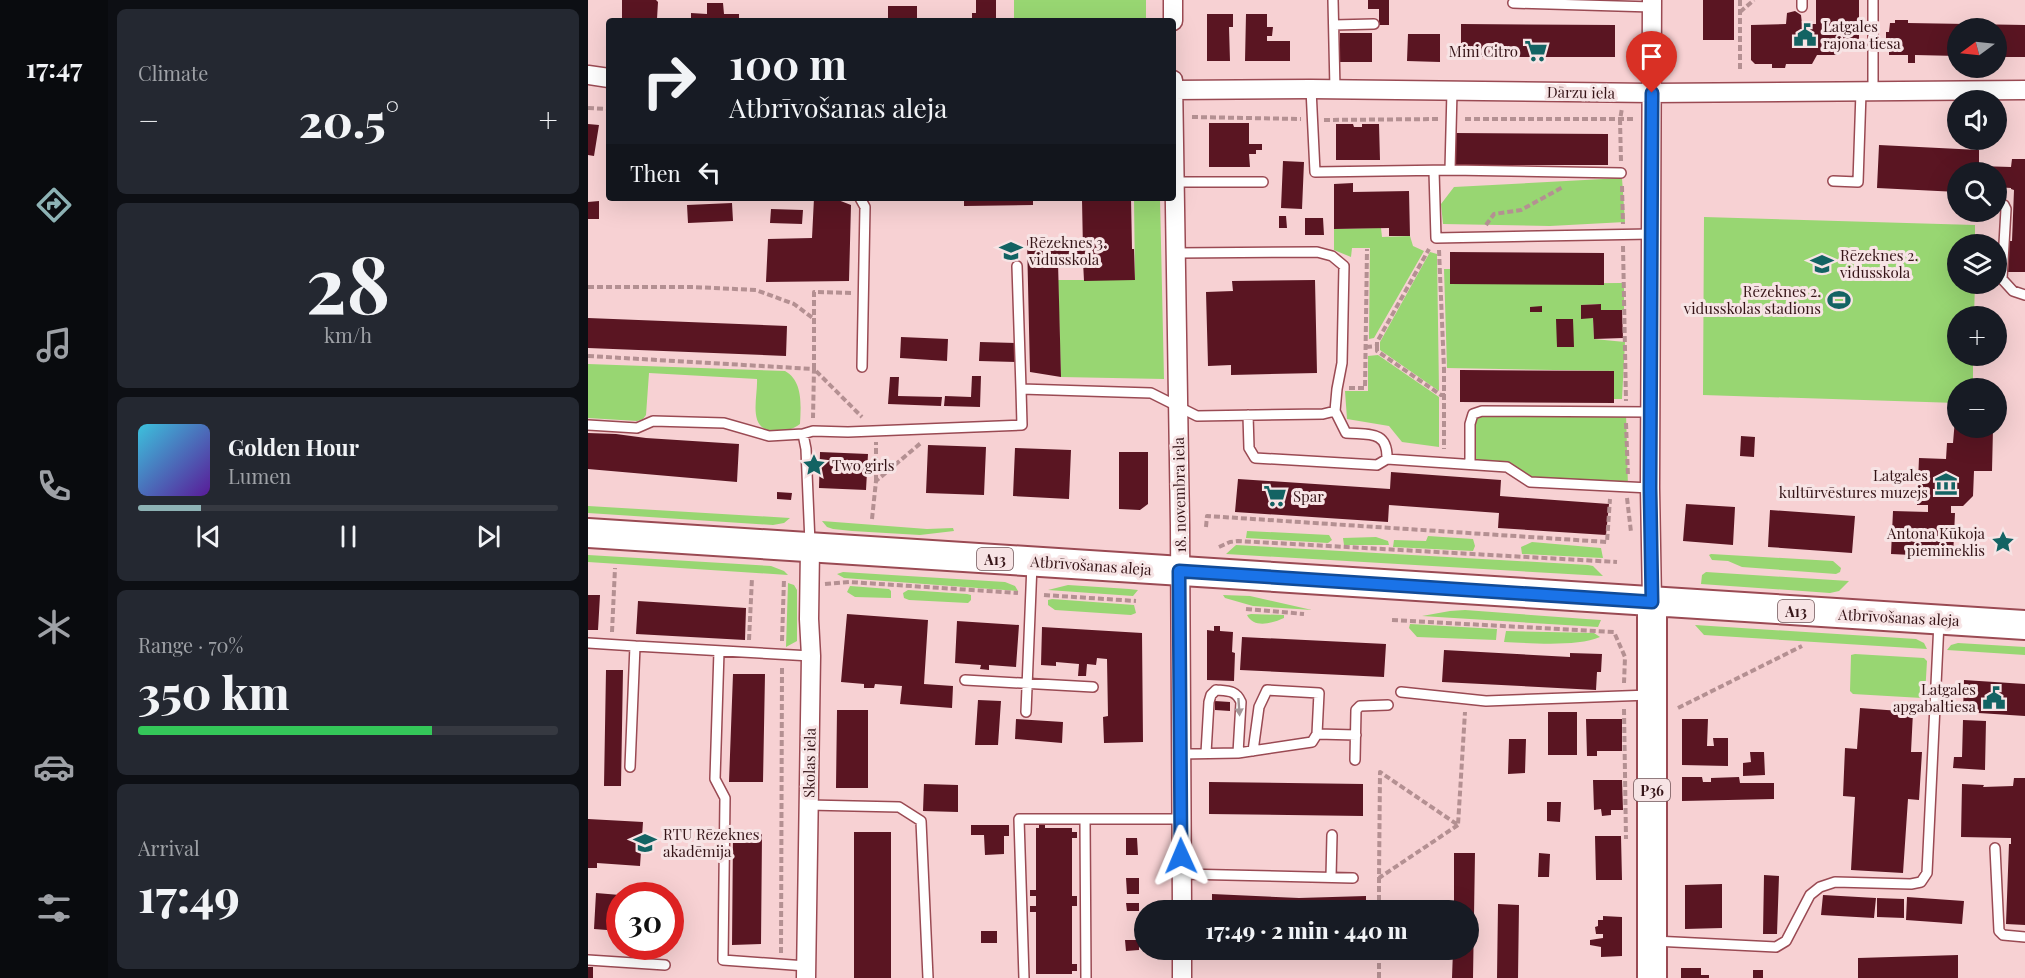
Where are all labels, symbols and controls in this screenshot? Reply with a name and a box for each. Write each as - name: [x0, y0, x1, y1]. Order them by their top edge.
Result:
- place label: Latgales rajona tiesa: [1823, 16, 1901, 53]
- north arrow: [1947, 18, 2007, 78]
- map controls: [1947, 18, 2007, 438]
- public building icon: Latgales rajona tiesa: [1792, 22, 1818, 48]
- pin: [1626, 31, 1677, 93]
- text: 100 m: [729, 35, 847, 91]
- supermarket icon: Mini Citro: [1523, 38, 1549, 64]
- icon: arrive: [1635, 40, 1668, 73]
- place label: Mini Citro: [1449, 41, 1518, 61]
- icon: right: [630, 42, 708, 120]
- text: 17:47: [26, 49, 82, 85]
- text: Climate: [138, 59, 208, 86]
- street label: Dārzu iela: [1547, 81, 1616, 103]
- text: 20.5°: [299, 89, 399, 149]
- text: Atbrīvošanas aleja: [729, 89, 948, 125]
- button: sound: [1947, 90, 2007, 150]
- text: −: [138, 97, 159, 141]
- text: +: [539, 97, 558, 141]
- icon: left: [693, 156, 726, 189]
- text: Then: [630, 158, 681, 188]
- button: search: [1947, 162, 2007, 222]
- icon: directions: [33, 184, 75, 226]
- text: 28: [306, 230, 390, 334]
- place label: Rēzeknes 3. vidusskola: [1028, 232, 1107, 269]
- button: layers: [1947, 234, 2007, 294]
- school or university icon: Rēzeknes 3. vidusskola: [998, 238, 1024, 264]
- place label: Rēzeknes 2. vidusskola: [1839, 245, 1918, 282]
- school or university icon: Rēzeknes 2. vidusskola: [1809, 251, 1835, 277]
- place label: Rēzeknes 2. vidusskolas stadions: [1683, 281, 1821, 318]
- sports icon: Rēzeknes 2. vidusskolas stadions: [1826, 287, 1852, 313]
- button: +: [1947, 306, 2007, 366]
- text: km/h: [324, 321, 372, 348]
- icon: music: [33, 324, 75, 366]
- button: −: [1947, 378, 2007, 438]
- text: Golden Hour: [228, 432, 359, 462]
- street label: 18. novembra iela: [1168, 436, 1190, 553]
- place icon: Two girls: [801, 452, 827, 478]
- place label: Two girls: [832, 455, 894, 475]
- text: Lumen: [228, 462, 291, 489]
- icon: phone: [33, 465, 75, 507]
- place label: Latgales kultūrvēstures muzejs: [1779, 465, 1928, 502]
- museum icon: Latgales kultūrvēstures muzejs: [1933, 471, 1959, 497]
- supermarket icon: Spar: [1262, 483, 1288, 509]
- place label: Spar: [1293, 486, 1324, 506]
- icon: previous: [192, 520, 225, 553]
- icon: pause: [332, 520, 365, 553]
- icon: next: [472, 520, 505, 553]
- place label: Antona Kūkoja piemineklis: [1886, 523, 1986, 560]
- place icon: Antona Kūkoja piemineklis: [1990, 529, 2016, 555]
- road number: A13: [977, 548, 1013, 570]
- street label: Atbrīvošanas aleja: [1029, 551, 1153, 579]
- road number: A13: [1778, 600, 1814, 622]
- street label: Atbrīvošanas aleja: [1837, 604, 1961, 630]
- icon: climate: [33, 606, 75, 648]
- text: Range · 70%: [138, 631, 243, 658]
- text: 350 km: [138, 661, 289, 721]
- place label: Latgales apgabaltiesa: [1893, 679, 1977, 716]
- public building icon: Latgales apgabaltiesa: [1981, 685, 2007, 711]
- one-way arrow: [1235, 697, 1244, 716]
- street label: Skolas iela: [798, 727, 820, 798]
- icon: car: [33, 746, 75, 788]
- road number: P36: [1634, 779, 1670, 801]
- place label: RTU Rēzeknes akadēmija: [663, 824, 759, 861]
- position arrow: [1149, 824, 1213, 888]
- school or university icon: RTU Rēzeknes akadēmija: [632, 830, 658, 856]
- text: Arrival: [138, 834, 200, 861]
- text: 17:49: [138, 864, 240, 924]
- speed limit sign: 30: [606, 882, 684, 960]
- icon: filters: [33, 887, 75, 929]
- text: 17:49 · 2 min · 440 m: [1205, 915, 1408, 945]

